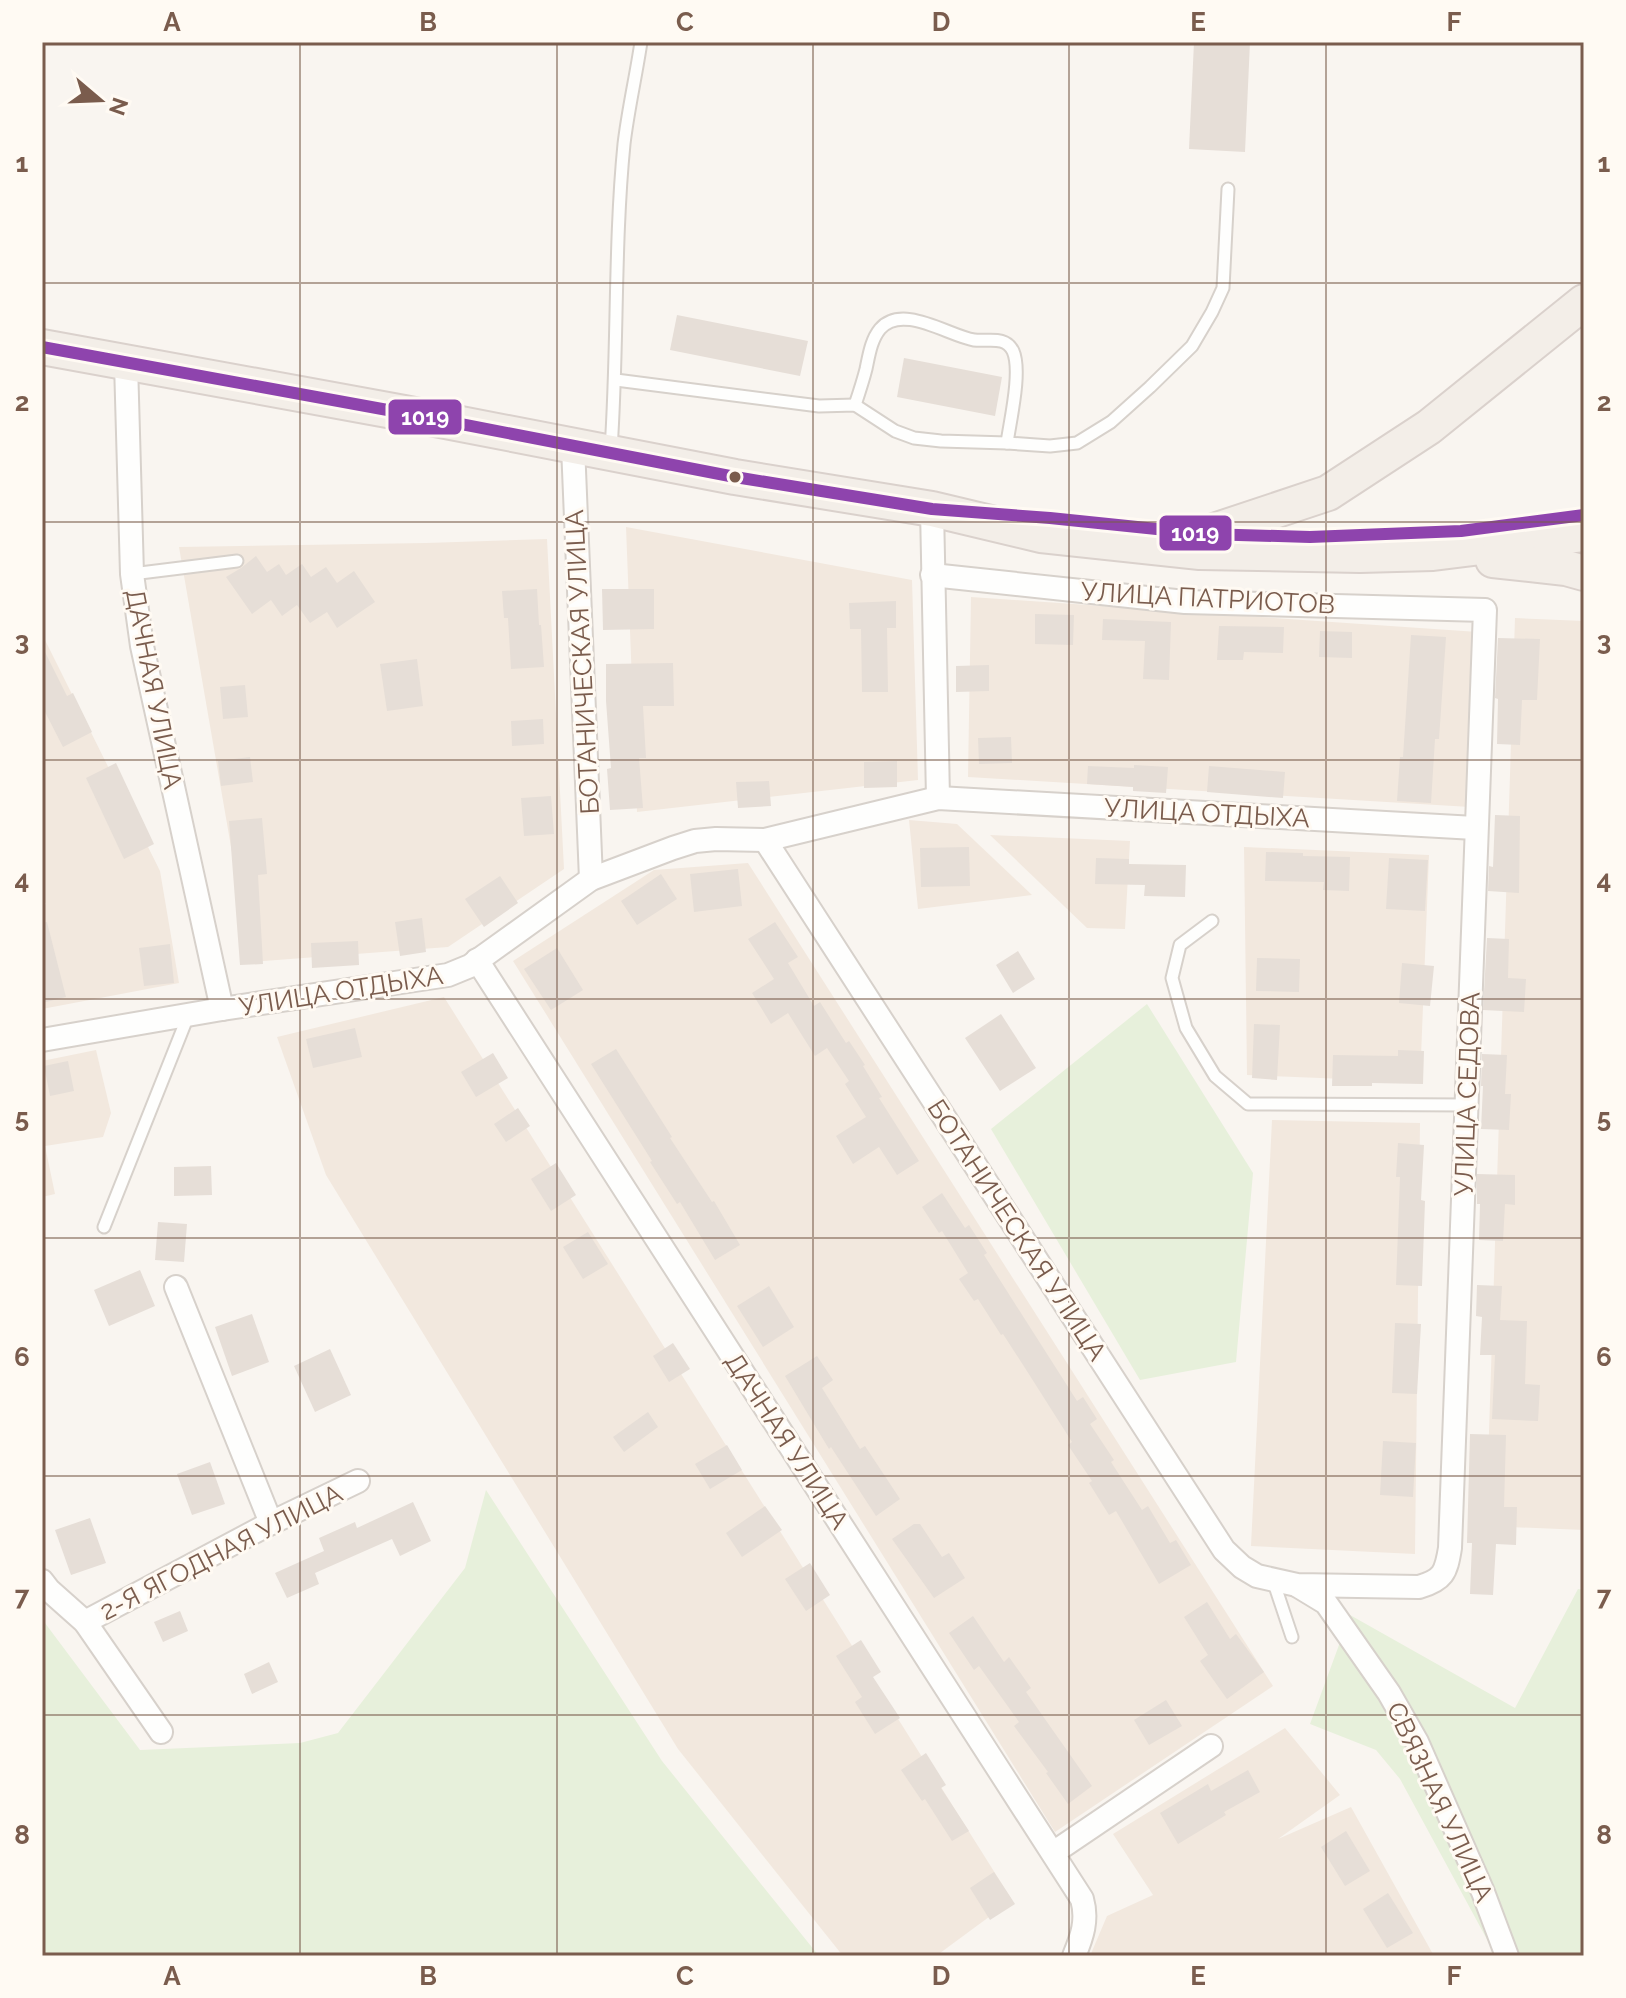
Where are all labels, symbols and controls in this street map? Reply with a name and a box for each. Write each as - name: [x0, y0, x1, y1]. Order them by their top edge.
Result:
- text: A: [163, 7, 181, 37]
- text: B: [419, 7, 437, 37]
- text: C: [676, 7, 694, 37]
- text: D: [932, 7, 950, 37]
- text: E: [1190, 7, 1206, 37]
- text: F: [1447, 7, 1462, 37]
- north arrow: [60, 60, 140, 140]
- text: N: [104, 94, 134, 119]
- text: 1: [16, 148, 29, 178]
- text: 1: [1598, 148, 1611, 178]
- text: 2: [15, 387, 29, 417]
- text: 2: [1597, 387, 1611, 417]
- line badge: 1019: [387, 398, 463, 436]
- text: 1019: [401, 404, 449, 430]
- unlabelled marker: [727, 469, 743, 485]
- street label: БОТАНИЧЕСКАЯ УЛИЦА: [559, 508, 605, 815]
- line badge: 1019: [1158, 514, 1233, 552]
- text: 1019: [1171, 520, 1219, 546]
- street label: УЛИЦА ПАТРИОТОВ: [1080, 576, 1336, 620]
- street label: ДАЧНАЯ УЛИЦА: [120, 586, 188, 792]
- text: 3: [15, 626, 29, 656]
- text: 3: [1597, 626, 1611, 656]
- street label: УЛИЦА ОТДЫХА: [1103, 793, 1311, 833]
- text: 4: [15, 865, 29, 895]
- text: 4: [1597, 865, 1611, 895]
- street label: УЛИЦА ОТДЫХА: [237, 960, 445, 1022]
- street label: УЛИЦА СЕДОВА: [1448, 991, 1486, 1197]
- street label: БОТАНИЧЕСКАЯ УЛИЦА: [921, 1094, 1113, 1366]
- text: 5: [15, 1103, 29, 1133]
- text: 5: [1597, 1103, 1611, 1133]
- text: 6: [14, 1342, 30, 1372]
- text: 6: [1596, 1342, 1612, 1372]
- street label: ДАЧНАЯ УЛИЦА: [719, 1348, 855, 1535]
- street label: 2-Я ЯГОДНАЯ УЛИЦА: [95, 1478, 348, 1626]
- text: 7: [15, 1581, 30, 1611]
- text: 7: [1597, 1581, 1612, 1611]
- street label: СВЯЗНАЯ УЛИЦА: [1381, 1697, 1500, 1907]
- text: 8: [14, 1820, 30, 1850]
- text: 8: [1596, 1820, 1612, 1850]
- text: A: [163, 1961, 181, 1991]
- text: B: [419, 1961, 437, 1991]
- text: C: [676, 1961, 694, 1991]
- text: D: [932, 1961, 950, 1991]
- text: E: [1190, 1961, 1206, 1991]
- text: F: [1447, 1961, 1462, 1991]

